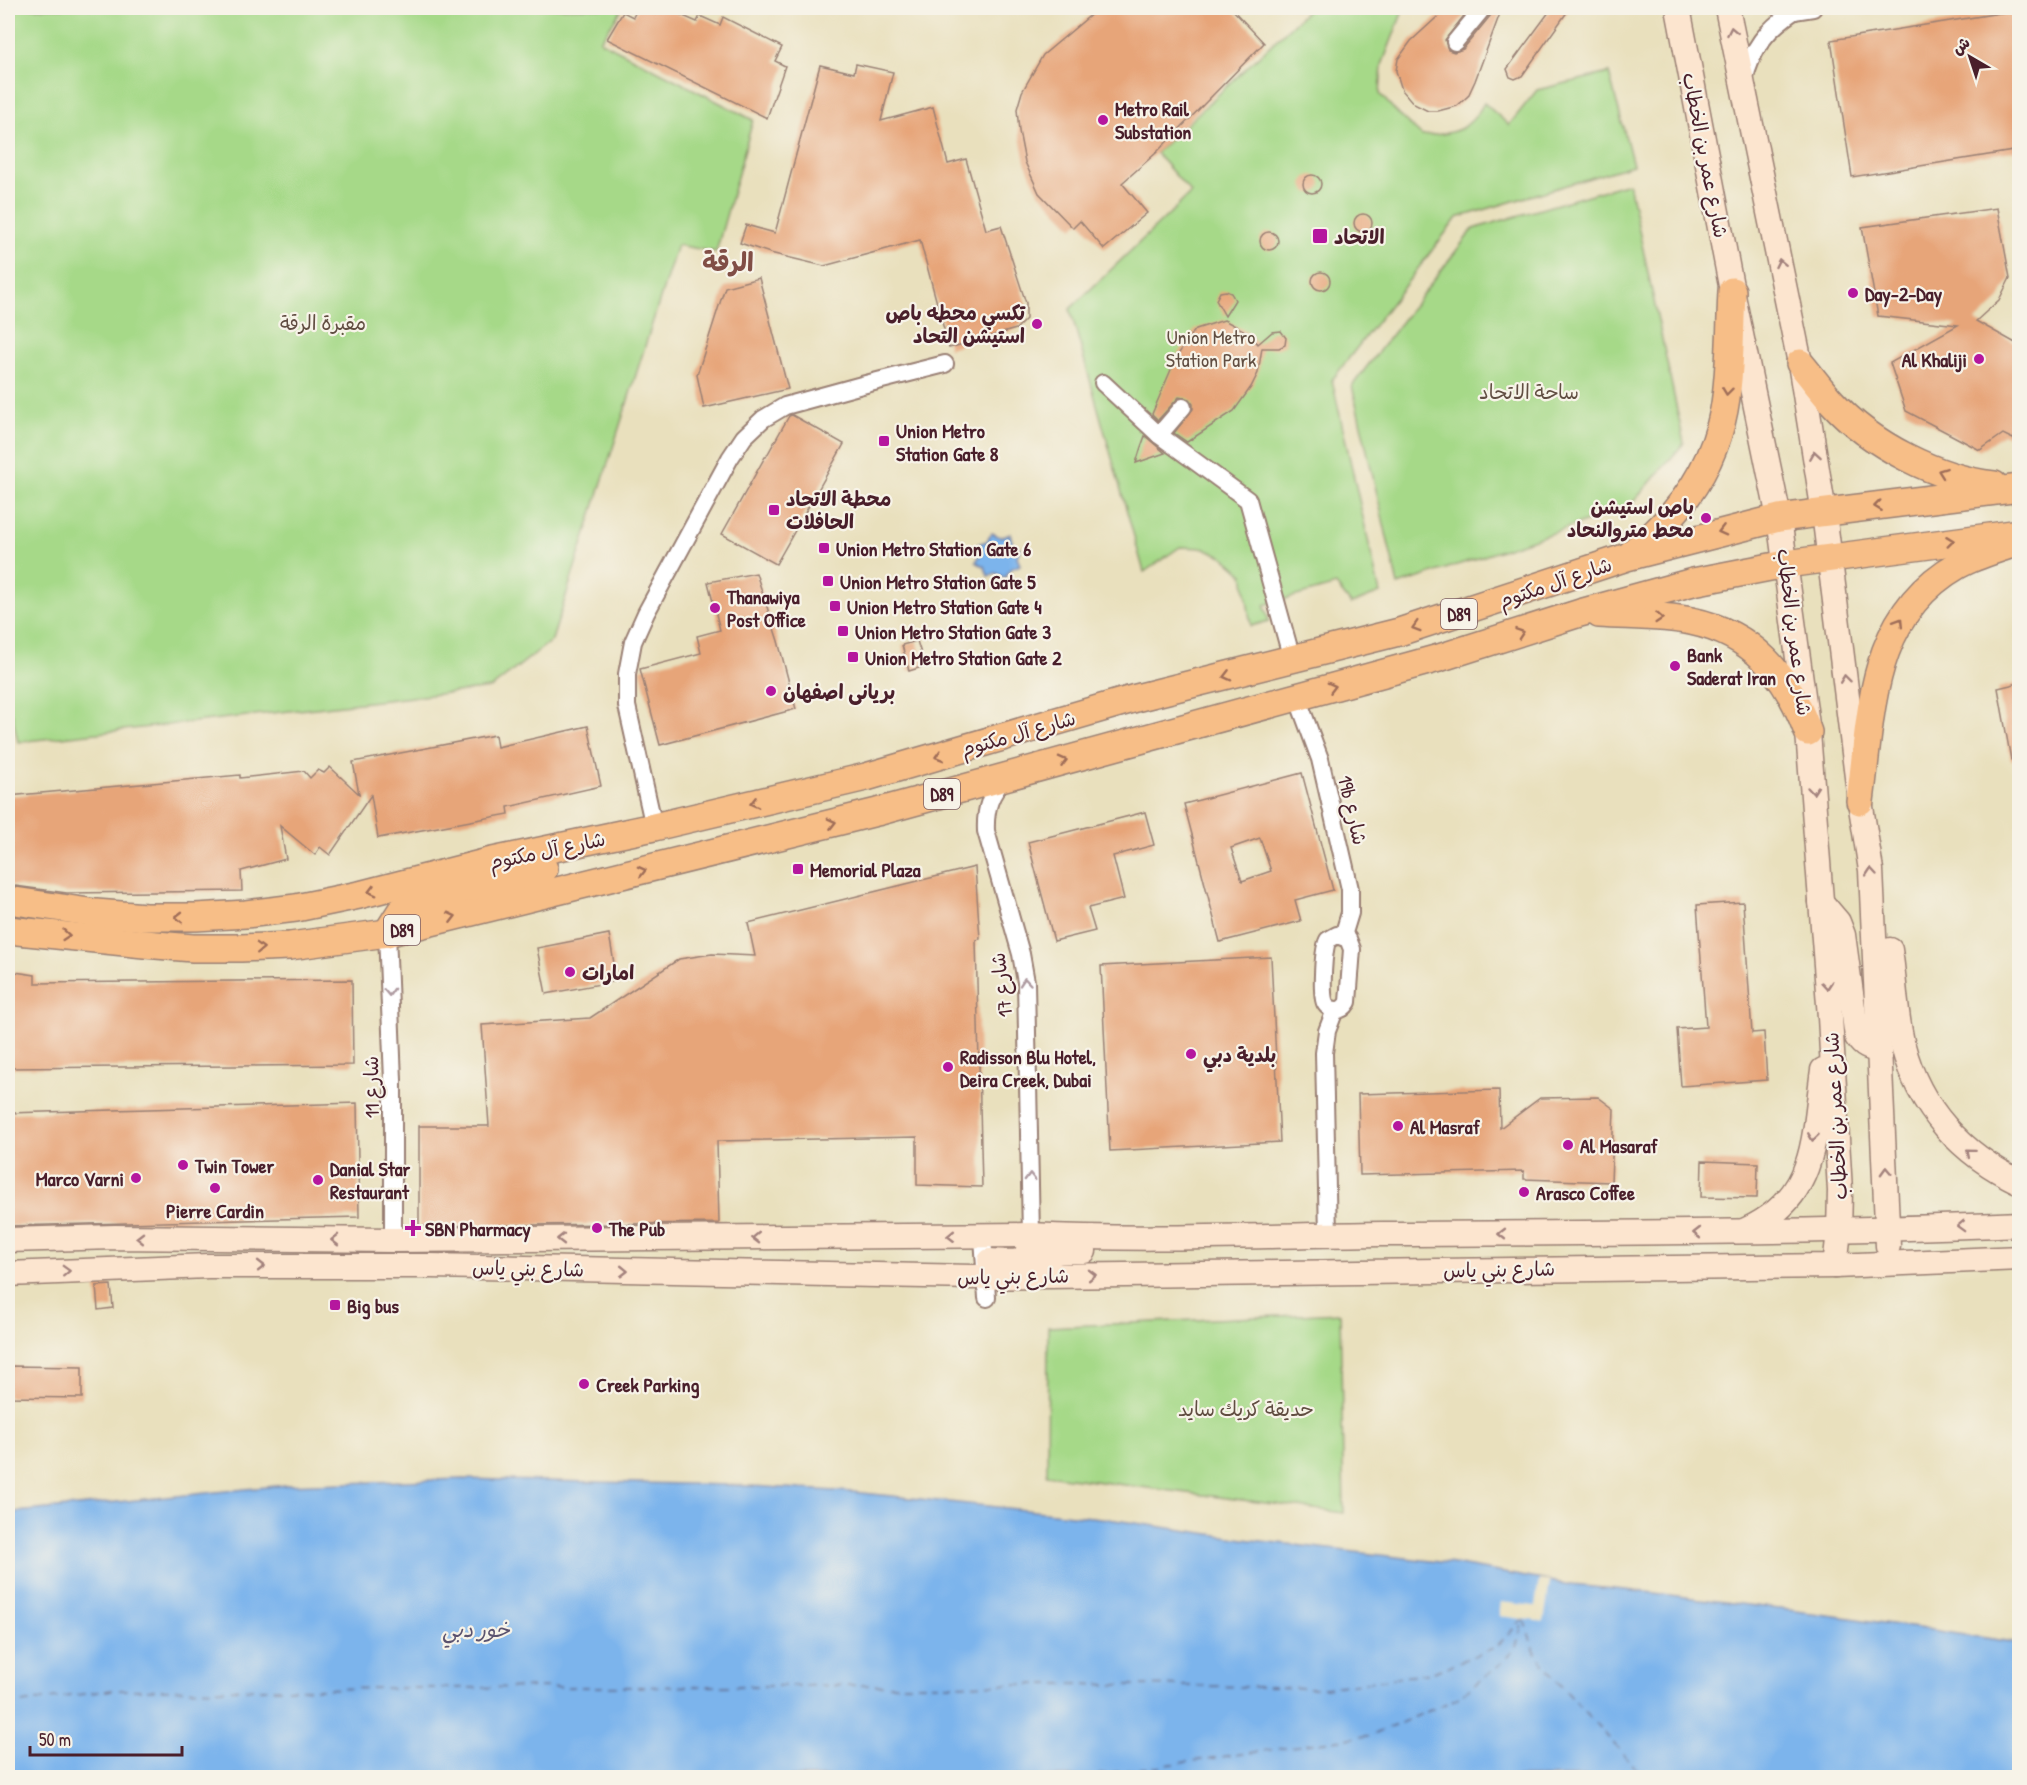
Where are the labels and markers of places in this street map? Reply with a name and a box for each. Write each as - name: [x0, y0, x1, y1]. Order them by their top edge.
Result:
- place label: Metro Rail Substation: [1115, 95, 1191, 145]
- marker: Metro Rail Substation: [1096, 113, 1110, 127]
- place label: الاتحاد: [1334, 223, 1385, 250]
- marker: الاتحاد: [1311, 227, 1329, 245]
- place label: Day-2-Day: [1865, 280, 1943, 308]
- marker: Day-2-Day: [1846, 286, 1860, 300]
- place label: تكسي محطه باص استيشن التحاد: [886, 299, 1026, 349]
- marker: تكسي محطه باص استيشن التحاد: [1030, 317, 1044, 331]
- place label: Al Khaliji: [1902, 346, 1967, 373]
- marker: Al Khaliji: [1972, 352, 1986, 366]
- place label: Union Metro Station Gate 8: [896, 417, 999, 467]
- marker: Union Metro Station Gate 8: [877, 434, 891, 448]
- place label: محطة الاتحاد الحافلات: [786, 485, 891, 535]
- place label: باص استيشن محط متروالنحاد: [1567, 493, 1694, 543]
- marker: محطة الاتحاد الحافلات: [767, 503, 781, 517]
- marker: باص استيشن محط متروالنحاد: [1699, 511, 1713, 525]
- place label: Union Metro Station Gate 6: [836, 535, 1031, 562]
- marker: Union Metro Station Gate 6: [817, 541, 831, 555]
- place label: Union Metro Station Gate 5: [840, 568, 1036, 595]
- marker: Union Metro Station Gate 5: [821, 574, 835, 588]
- place label: Thanawiya Post Office: [726, 583, 806, 633]
- place label: Union Metro Station Gate 4: [847, 593, 1042, 620]
- marker: Union Metro Station Gate 4: [828, 599, 842, 613]
- marker: Thanawiya Post Office: [708, 601, 722, 615]
- place label: Union Metro Station Gate 3: [855, 618, 1051, 645]
- marker: Union Metro Station Gate 3: [836, 624, 850, 638]
- place label: Bank Saderat Iran: [1687, 641, 1776, 691]
- place label: Union Metro Station Gate 2: [865, 644, 1062, 671]
- marker: Union Metro Station Gate 2: [846, 650, 860, 664]
- marker: Bank Saderat Iran: [1668, 659, 1682, 673]
- place label: بریانی اصفهان: [783, 678, 895, 705]
- marker: بریانی اصفهان: [764, 684, 778, 698]
- place label: Memorial Plaza: [810, 856, 921, 883]
- marker: Memorial Plaza: [791, 862, 805, 876]
- place label: امارات: [582, 959, 634, 986]
- marker: امارات: [563, 965, 577, 979]
- place label: بلدية دبي: [1203, 1041, 1276, 1073]
- place label: Radisson Blu Hotel, Deira Creek, Dubai: [960, 1043, 1096, 1093]
- marker: بلدية دبي: [1184, 1047, 1198, 1061]
- marker: Radisson Blu Hotel, Deira Creek, Dubai: [941, 1060, 955, 1074]
- place label: Al Masraf: [1410, 1113, 1481, 1140]
- marker: Al Masraf: [1391, 1119, 1405, 1133]
- place label: Al Masaraf: [1580, 1132, 1659, 1159]
- marker: Al Masaraf: [1561, 1138, 1575, 1152]
- place label: Twin Tower: [194, 1152, 274, 1179]
- place label: Danial Star Restaurant: [330, 1155, 411, 1205]
- marker: Twin Tower: [176, 1158, 190, 1172]
- place label: Marco Varni: [36, 1165, 124, 1192]
- marker: Marco Varni: [129, 1171, 143, 1185]
- marker: Danial Star Restaurant: [311, 1173, 325, 1187]
- place label: Arasco Coffee: [1536, 1179, 1635, 1206]
- marker: Pierre Cardin: [208, 1181, 222, 1195]
- marker: Arasco Coffee: [1517, 1185, 1531, 1199]
- place label: Pierre Cardin: [166, 1197, 264, 1224]
- place label: SBN Pharmacy: [425, 1215, 531, 1243]
- place label: The Pub: [608, 1215, 665, 1242]
- marker: SBN Pharmacy: [406, 1221, 420, 1235]
- marker: The Pub: [590, 1221, 604, 1235]
- place label: Big bus: [347, 1292, 399, 1320]
- marker: Big bus: [328, 1298, 342, 1312]
- place label: Creek Parking: [596, 1371, 699, 1399]
- marker: Creek Parking: [577, 1377, 591, 1391]

